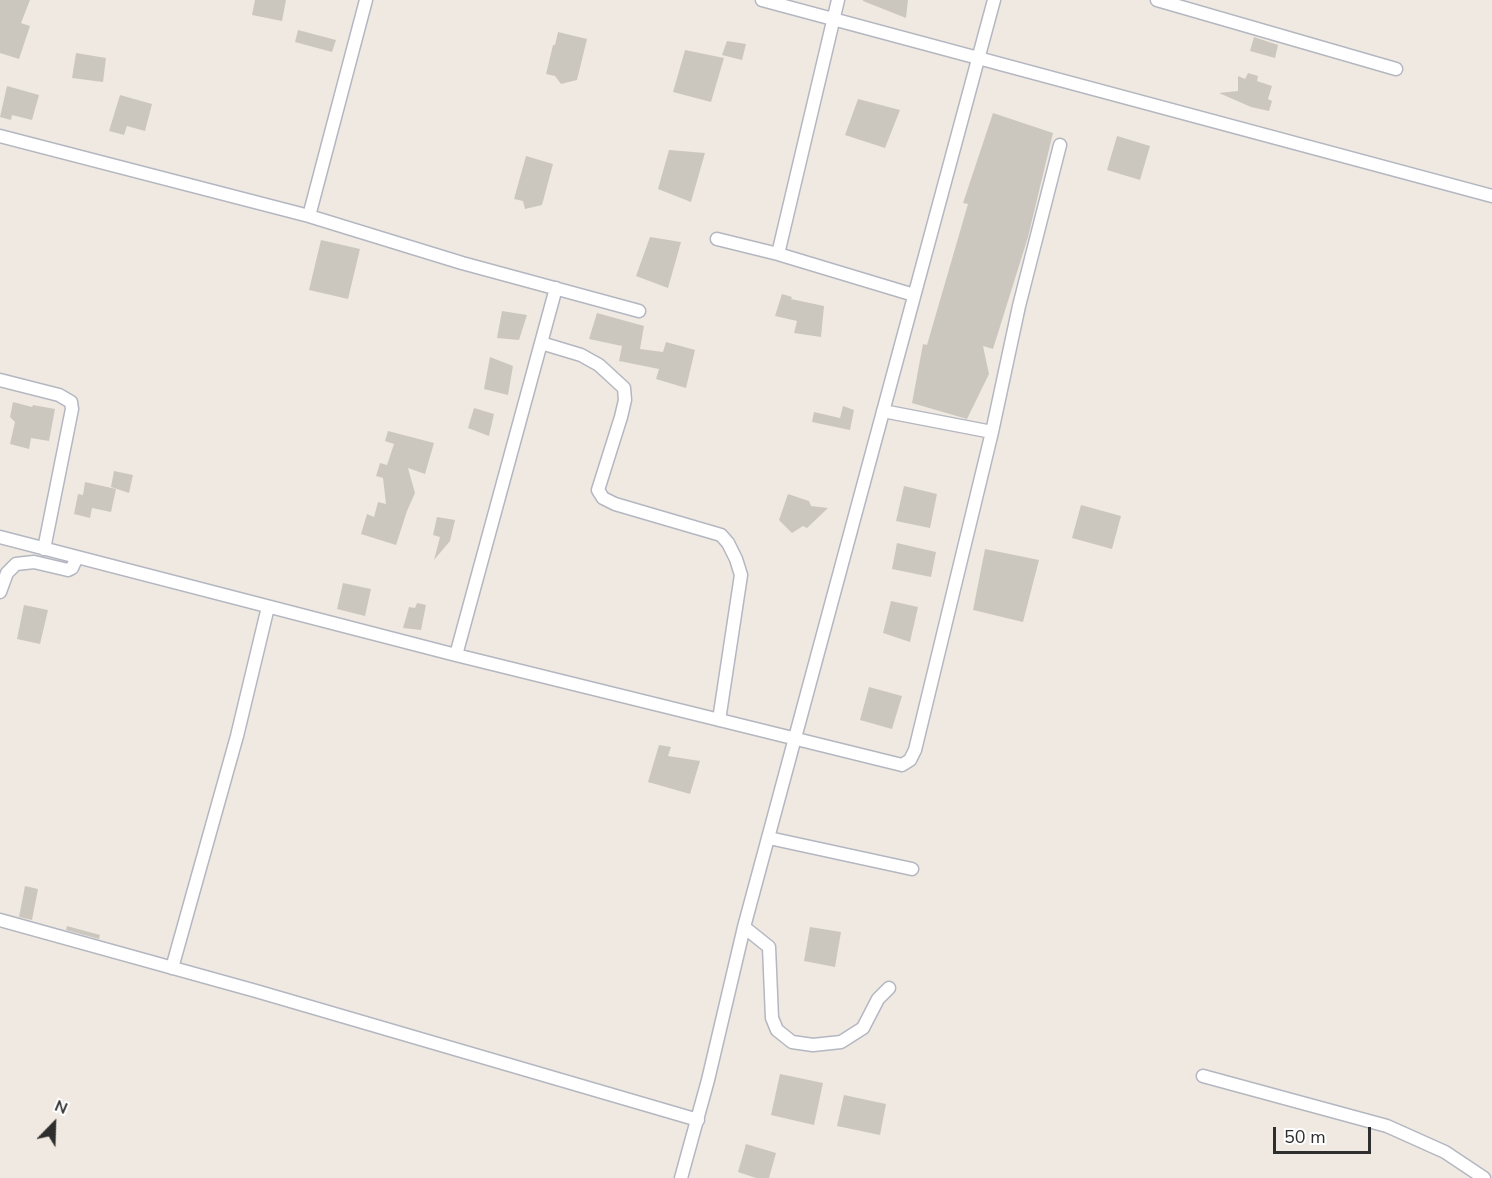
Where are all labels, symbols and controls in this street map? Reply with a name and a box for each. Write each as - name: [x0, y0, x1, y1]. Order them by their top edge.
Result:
- north arrow: [24, 1094, 84, 1154]
- text: N: [51, 1095, 71, 1120]
- scale bar: [1276, 1115, 1374, 1153]
- text: 50 m: [1284, 1125, 1326, 1149]

